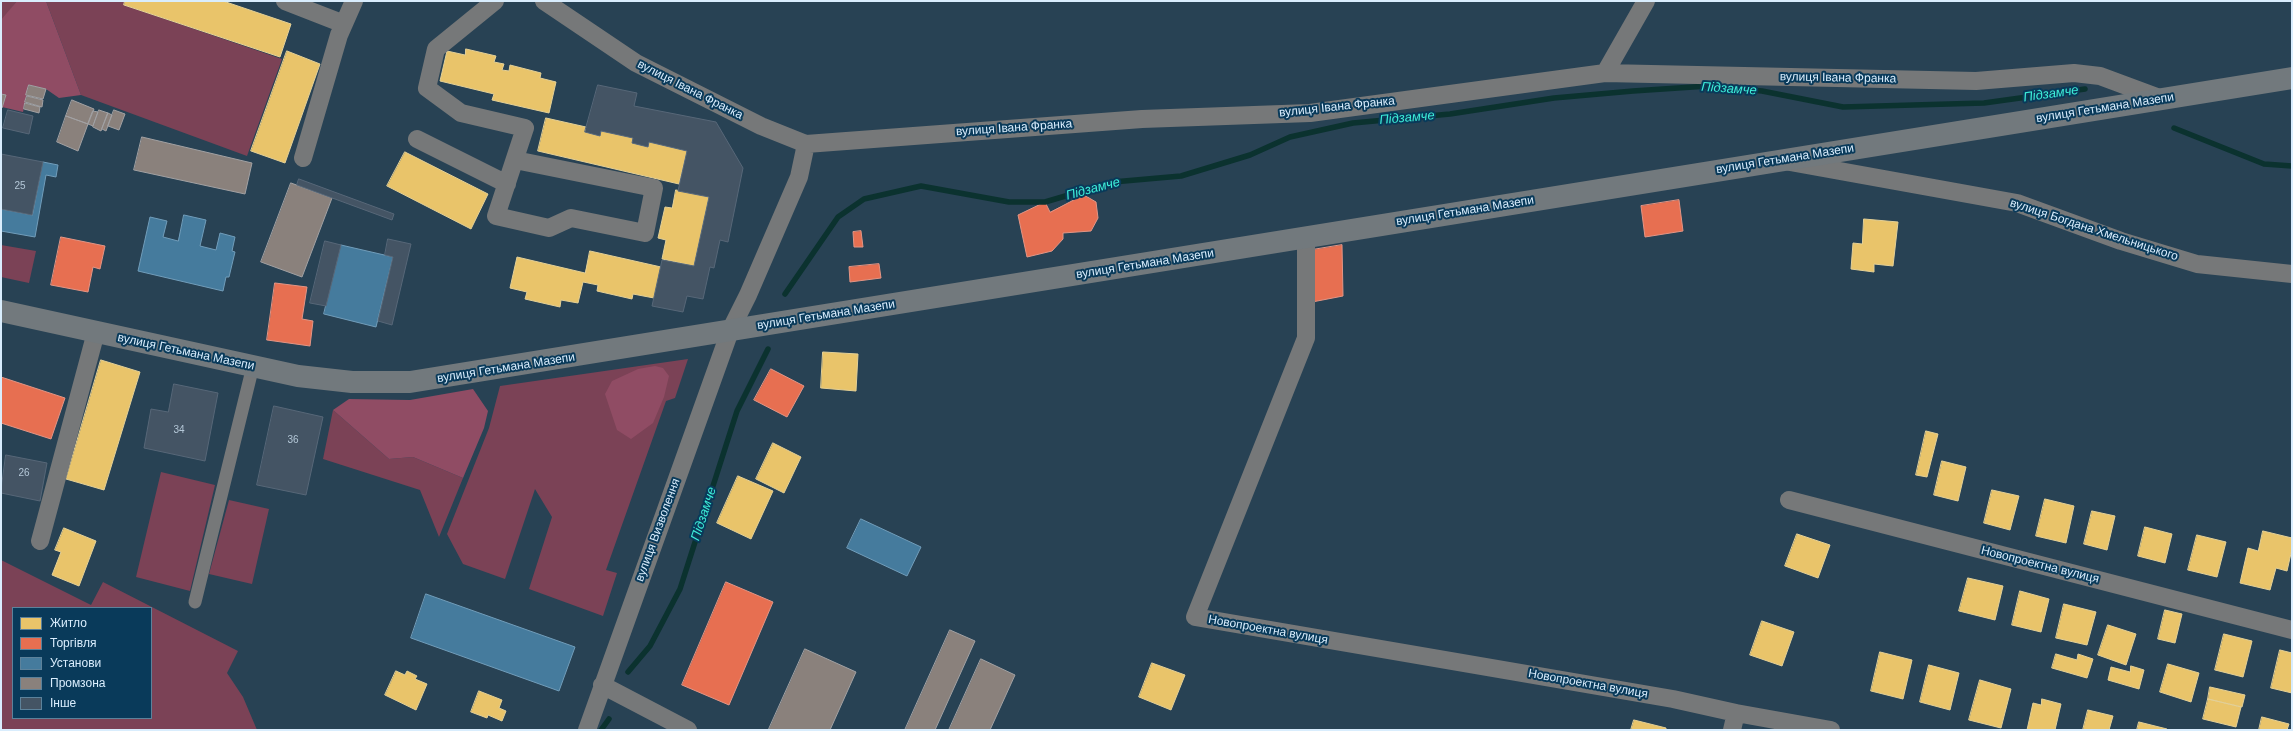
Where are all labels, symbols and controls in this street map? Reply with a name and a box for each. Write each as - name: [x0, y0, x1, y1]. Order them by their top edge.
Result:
- street label: вулиця Івана Франка: [635, 57, 745, 123]
- street label: вулиця Івана Франка: [1780, 70, 1896, 86]
- water label: Підзамче: [1701, 79, 1757, 99]
- water label: Підзамче: [2022, 82, 2080, 106]
- street label: вулиця Гетьмана Мазепи: [2035, 90, 2175, 126]
- street label: вулиця Івана Франка: [1278, 94, 1396, 120]
- water label: Підзамче: [1379, 108, 1435, 128]
- street label: вулиця Івана Франка: [955, 117, 1073, 139]
- street label: вулиця Гетьмана Мазепи: [1715, 141, 1855, 177]
- water label: Підзамче: [1064, 174, 1122, 204]
- house number: 25: [14, 180, 26, 192]
- street label: вулиця Гетьмана Мазепи: [1395, 193, 1535, 229]
- street label: вулиця Богдана Хмельницького: [2008, 196, 2180, 264]
- street label: вулиця Гетьмана Мазепи: [1075, 246, 1215, 282]
- street label: вулиця Гетьмана Мазепи: [756, 297, 896, 333]
- street label: вулиця Гетьмана Мазепи: [116, 330, 256, 374]
- street label: вулиця Гетьмана Мазепи: [436, 350, 576, 386]
- house number: 34: [173, 424, 185, 436]
- house number: 36: [287, 434, 299, 446]
- house number: 26: [18, 467, 30, 479]
- street label: вулиця Визволення: [633, 477, 683, 583]
- water label: Підзамче: [688, 485, 720, 543]
- street label: Новопроектна вулиця: [1979, 543, 2101, 587]
- legend: [12, 607, 152, 719]
- street label: Новопроектна вулиця: [1207, 612, 1329, 648]
- text: Житло: [50, 616, 87, 630]
- text: Торгівля: [50, 636, 96, 650]
- text: Установи: [50, 656, 101, 670]
- street label: Новопроектна вулиця: [1527, 666, 1649, 702]
- text: Промзона: [50, 676, 105, 690]
- text: Інше: [50, 696, 76, 710]

